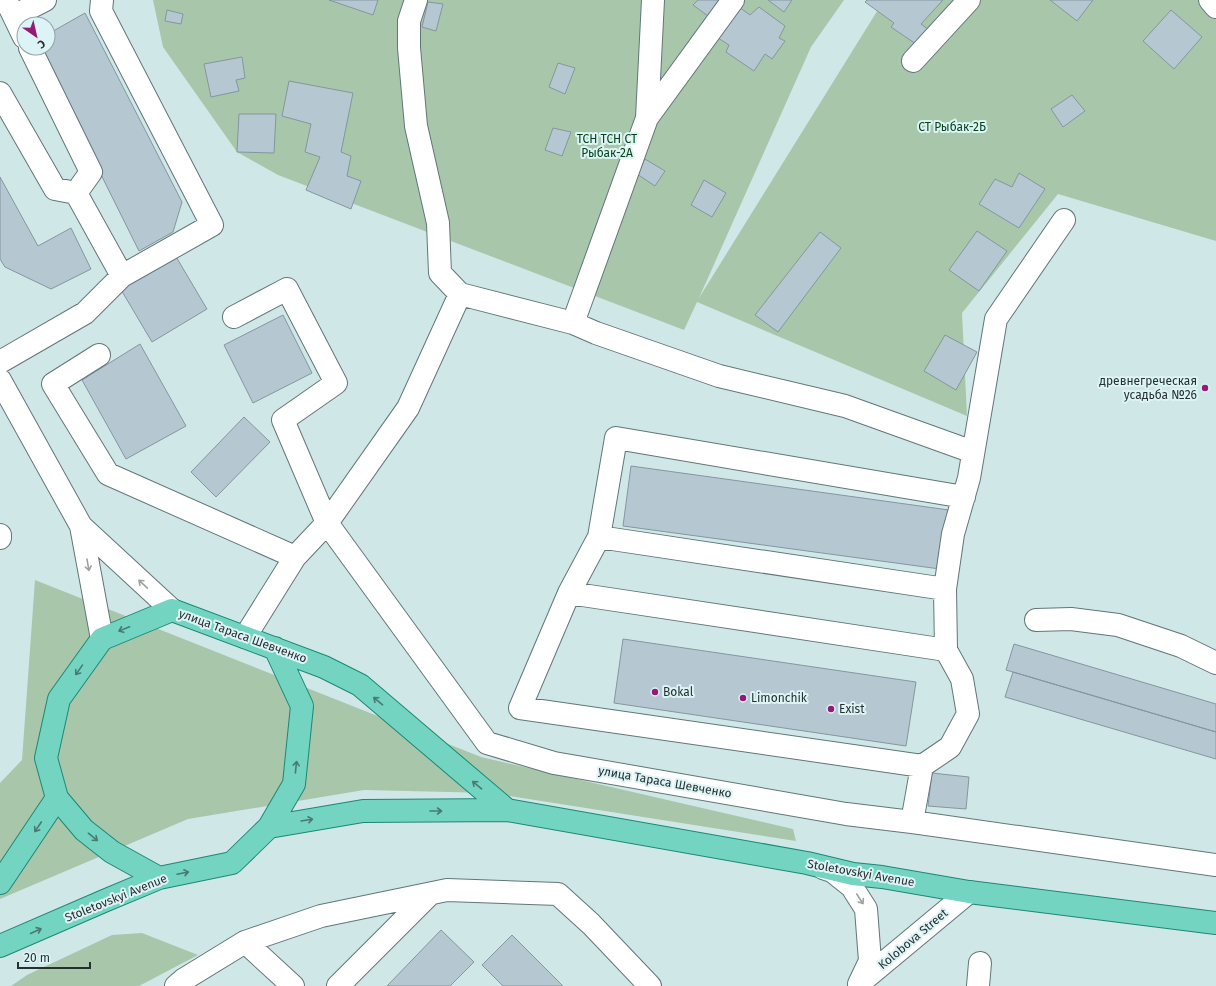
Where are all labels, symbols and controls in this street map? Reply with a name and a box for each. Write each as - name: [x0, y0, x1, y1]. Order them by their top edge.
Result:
- north arrow: [16, 16, 56, 56]
- text: С: [34, 37, 48, 51]
- park label: СТ Рыбак-2Б: [918, 120, 986, 134]
- park label: ТСН ТСН СТ Рыбак-2А: [577, 132, 638, 160]
- place label: древнегреческая усадьба №26: [1099, 374, 1197, 402]
- marker: древнегреческая усадьба №26: [1200, 383, 1210, 393]
- one-way arrow: [85, 558, 93, 571]
- one-way arrow: [138, 579, 149, 588]
- street label: улица Тараса Шевченко: [177, 606, 309, 666]
- one-way arrow: [118, 626, 130, 634]
- one-way arrow: [75, 665, 83, 676]
- place label: Bokal: [663, 685, 694, 699]
- marker: Bokal: [650, 687, 660, 697]
- place label: Limonchik: [751, 691, 808, 705]
- marker: Limonchik: [738, 693, 748, 703]
- one-way arrow: [373, 697, 384, 706]
- place label: Exist: [839, 702, 865, 716]
- marker: Exist: [826, 704, 836, 714]
- one-way arrow: [292, 761, 300, 774]
- street label: улица Тараса Шевченко: [597, 763, 733, 801]
- one-way arrow: [472, 781, 483, 790]
- one-way arrow: [429, 807, 442, 815]
- one-way arrow: [300, 816, 313, 824]
- one-way arrow: [34, 821, 42, 832]
- one-way arrow: [87, 832, 98, 841]
- street label: Stoletovskyi Avenue: [806, 857, 916, 889]
- one-way arrow: [176, 869, 189, 877]
- street label: Stoletovskyi Avenue: [63, 871, 169, 925]
- one-way arrow: [856, 894, 864, 905]
- street label: Kolobova Street: [875, 905, 951, 972]
- one-way arrow: [29, 926, 41, 934]
- scale bar: [18, 944, 90, 970]
- text: 20 m: [24, 951, 50, 965]

